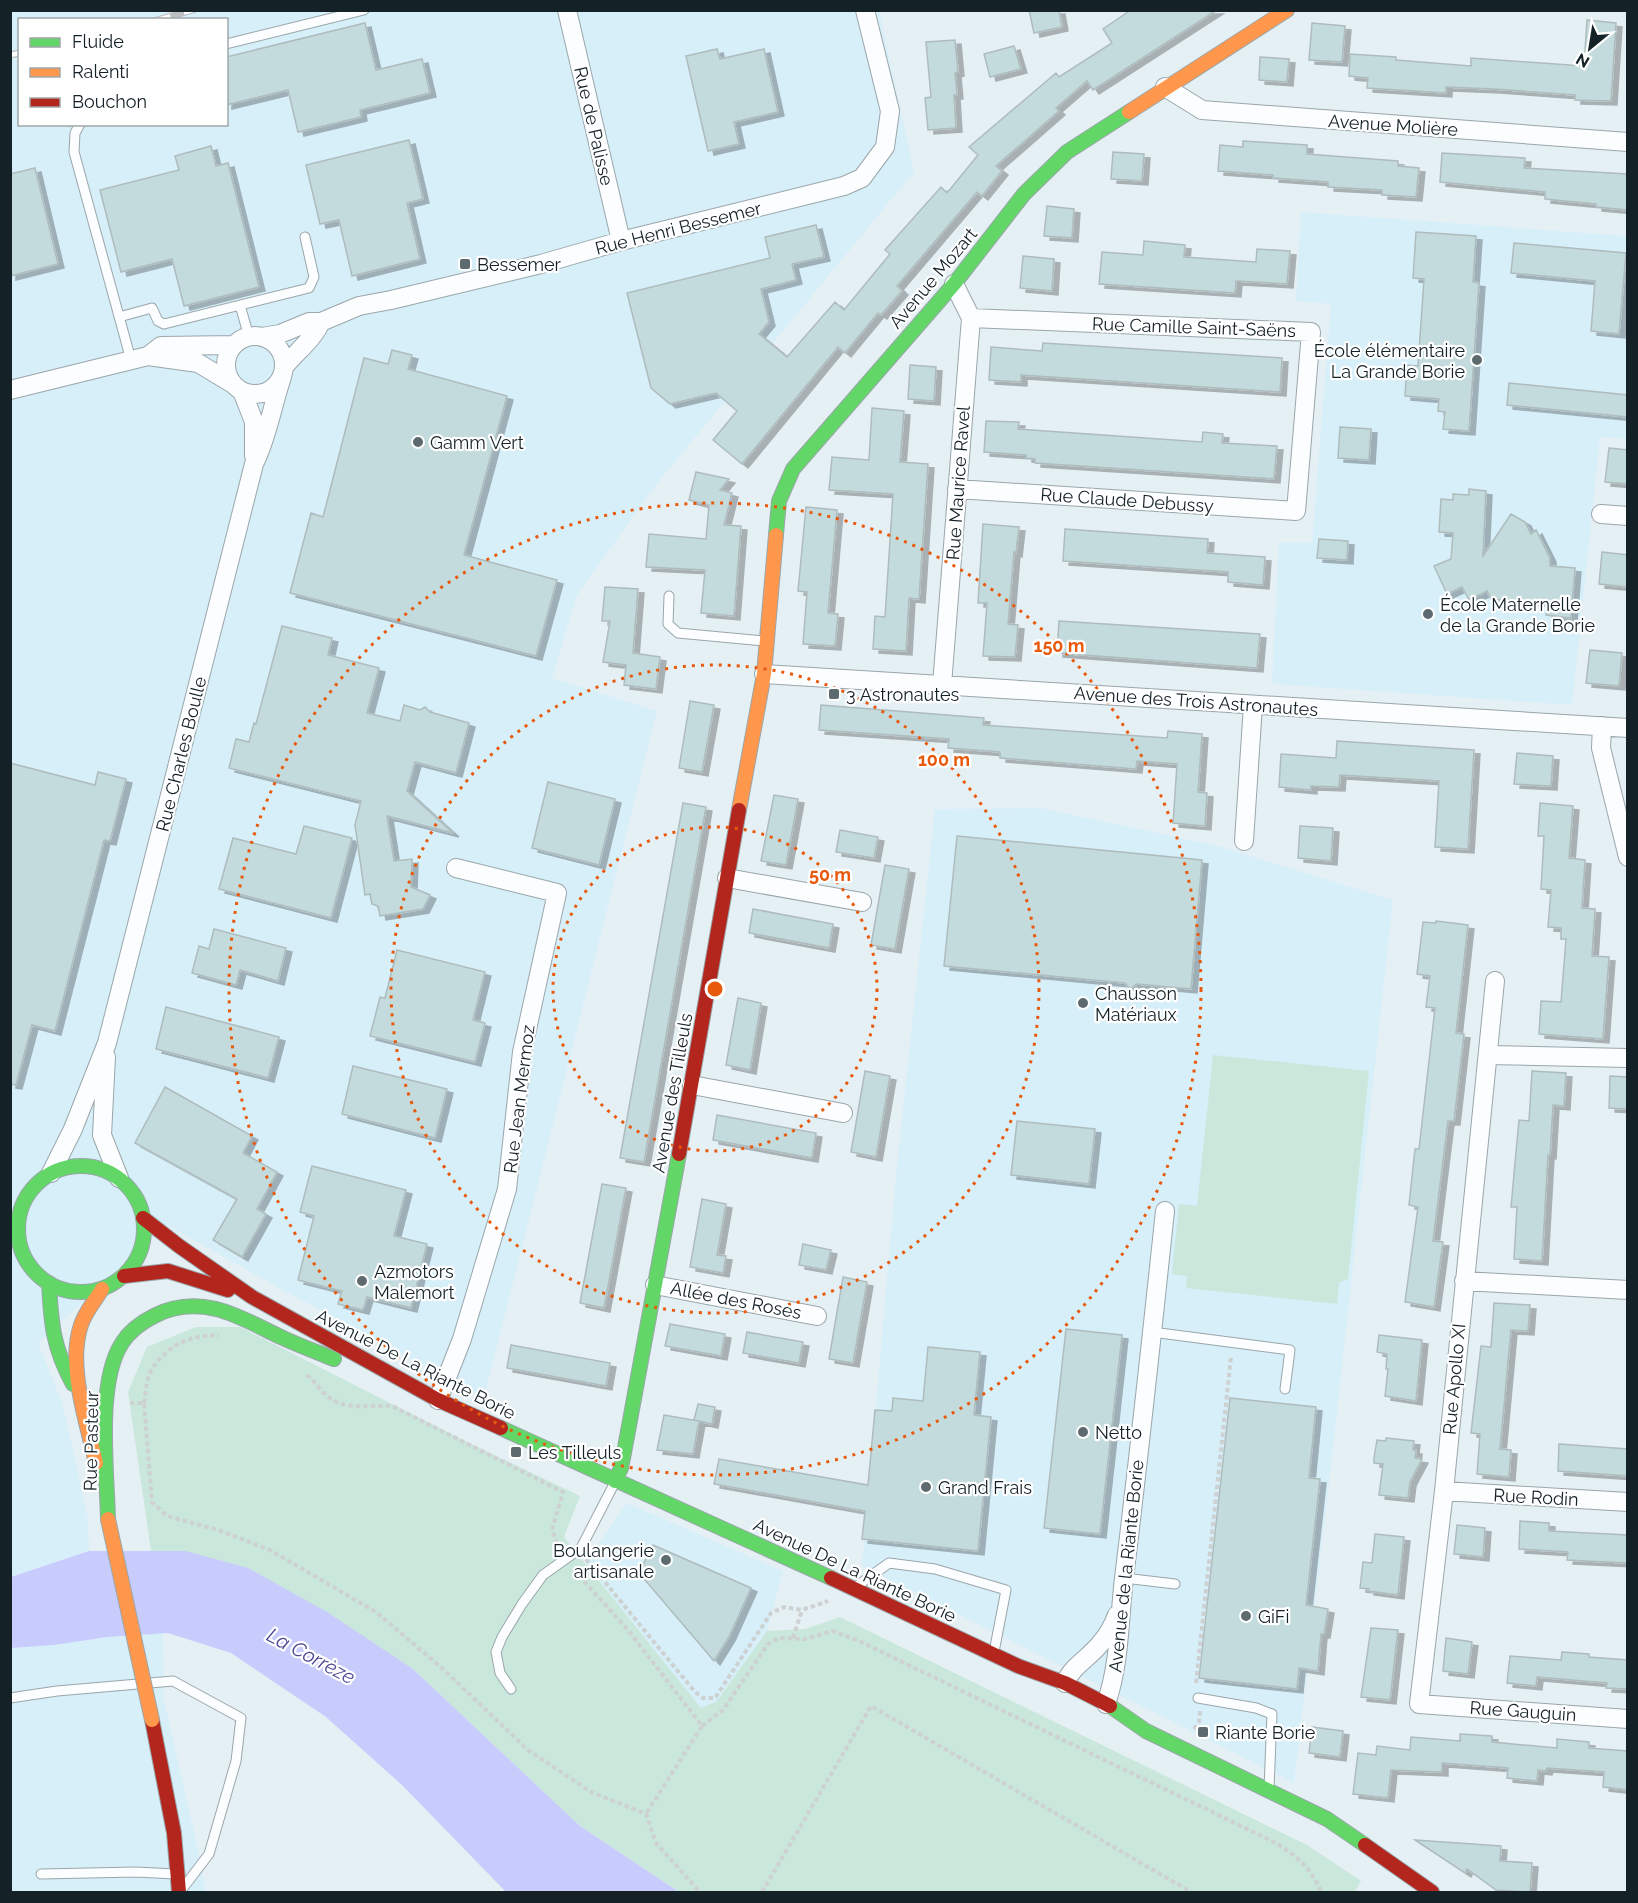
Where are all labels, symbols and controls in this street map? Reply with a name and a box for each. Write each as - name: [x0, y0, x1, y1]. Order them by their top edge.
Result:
- legend: [18, 18, 228, 126]
- north arrow: [1560, 18, 1620, 78]
- text: Fluide: [72, 31, 124, 52]
- text: N: [1573, 49, 1593, 72]
- text: Ralenti: [72, 61, 129, 82]
- street label: Rue de Palisse: [570, 64, 618, 188]
- text: Bouchon: [72, 91, 147, 112]
- street label: Avenue Molière: [1327, 110, 1459, 140]
- street label: Rue Henri Bessemer: [593, 197, 764, 259]
- street label: Avenue Mozart: [885, 223, 981, 333]
- place label: Bessemer: [477, 254, 562, 275]
- marker: Bessemer: [458, 257, 472, 271]
- street label: Rue Camille Saint-Saëns: [1092, 313, 1297, 341]
- place label: École élémentaire La Grande Borie: [1314, 339, 1465, 382]
- marker: École élémentaire La Grande Borie: [1470, 353, 1484, 367]
- street label: Rue Maurice Ravel: [942, 405, 974, 561]
- place label: Gamm Vert: [430, 432, 524, 453]
- marker: Gamm Vert: [411, 435, 425, 449]
- street label: Rue Claude Debussy: [1040, 483, 1215, 517]
- place label: École Maternelle de la Grande Borie: [1440, 593, 1595, 636]
- marker: École Maternelle de la Grande Borie: [1421, 607, 1435, 621]
- text: 150 m: [1034, 635, 1085, 656]
- street label: Rue Charles Boulle: [152, 674, 211, 834]
- street label: Avenue des Trois Astronautes: [1073, 682, 1319, 720]
- place label: 3 Astronautes: [846, 684, 960, 705]
- marker: 3 Astronautes: [827, 687, 841, 701]
- text: 100 m: [918, 749, 970, 770]
- text: 50 m: [809, 864, 851, 885]
- centre of rings: [705, 979, 725, 999]
- place label: Chausson Matériaux: [1095, 983, 1177, 1025]
- marker: Chausson Matériaux: [1076, 996, 1090, 1010]
- street label: Avenue des Tilleuls: [648, 1011, 696, 1175]
- street label: Rue Jean Mermoz: [499, 1023, 539, 1174]
- place label: Azmotors Malemort: [374, 1261, 455, 1303]
- marker: Azmotors Malemort: [355, 1274, 369, 1288]
- street label: Allée des Roses: [669, 1277, 804, 1323]
- street label: Avenue De La Riante Borie: [313, 1304, 520, 1424]
- street label: Rue Apollo XI: [1439, 1322, 1469, 1436]
- street label: Rue Pasteur: [80, 1390, 102, 1491]
- place label: Netto: [1095, 1422, 1142, 1443]
- marker: Netto: [1076, 1425, 1090, 1439]
- place label: Les Tilleuls: [528, 1442, 621, 1463]
- marker: Les Tilleuls: [509, 1445, 523, 1459]
- street label: Avenue de la Riante Borie: [1104, 1458, 1148, 1673]
- place label: Grand Frais: [938, 1477, 1032, 1498]
- marker: Grand Frais: [919, 1480, 933, 1494]
- street label: Rue Rodin: [1493, 1484, 1579, 1510]
- street label: Avenue De La Riante Borie: [750, 1514, 960, 1626]
- place label: Boulangerie artisanale: [553, 1540, 654, 1582]
- marker: Boulangerie artisanale: [659, 1553, 673, 1567]
- place label: GiFi: [1258, 1606, 1289, 1627]
- marker: GiFi: [1239, 1609, 1253, 1623]
- water label: La Corrèze: [263, 1623, 359, 1689]
- street label: Rue Gauguin: [1469, 1697, 1577, 1725]
- place label: Riante Borie: [1215, 1722, 1316, 1743]
- marker: Riante Borie: [1196, 1725, 1210, 1739]

